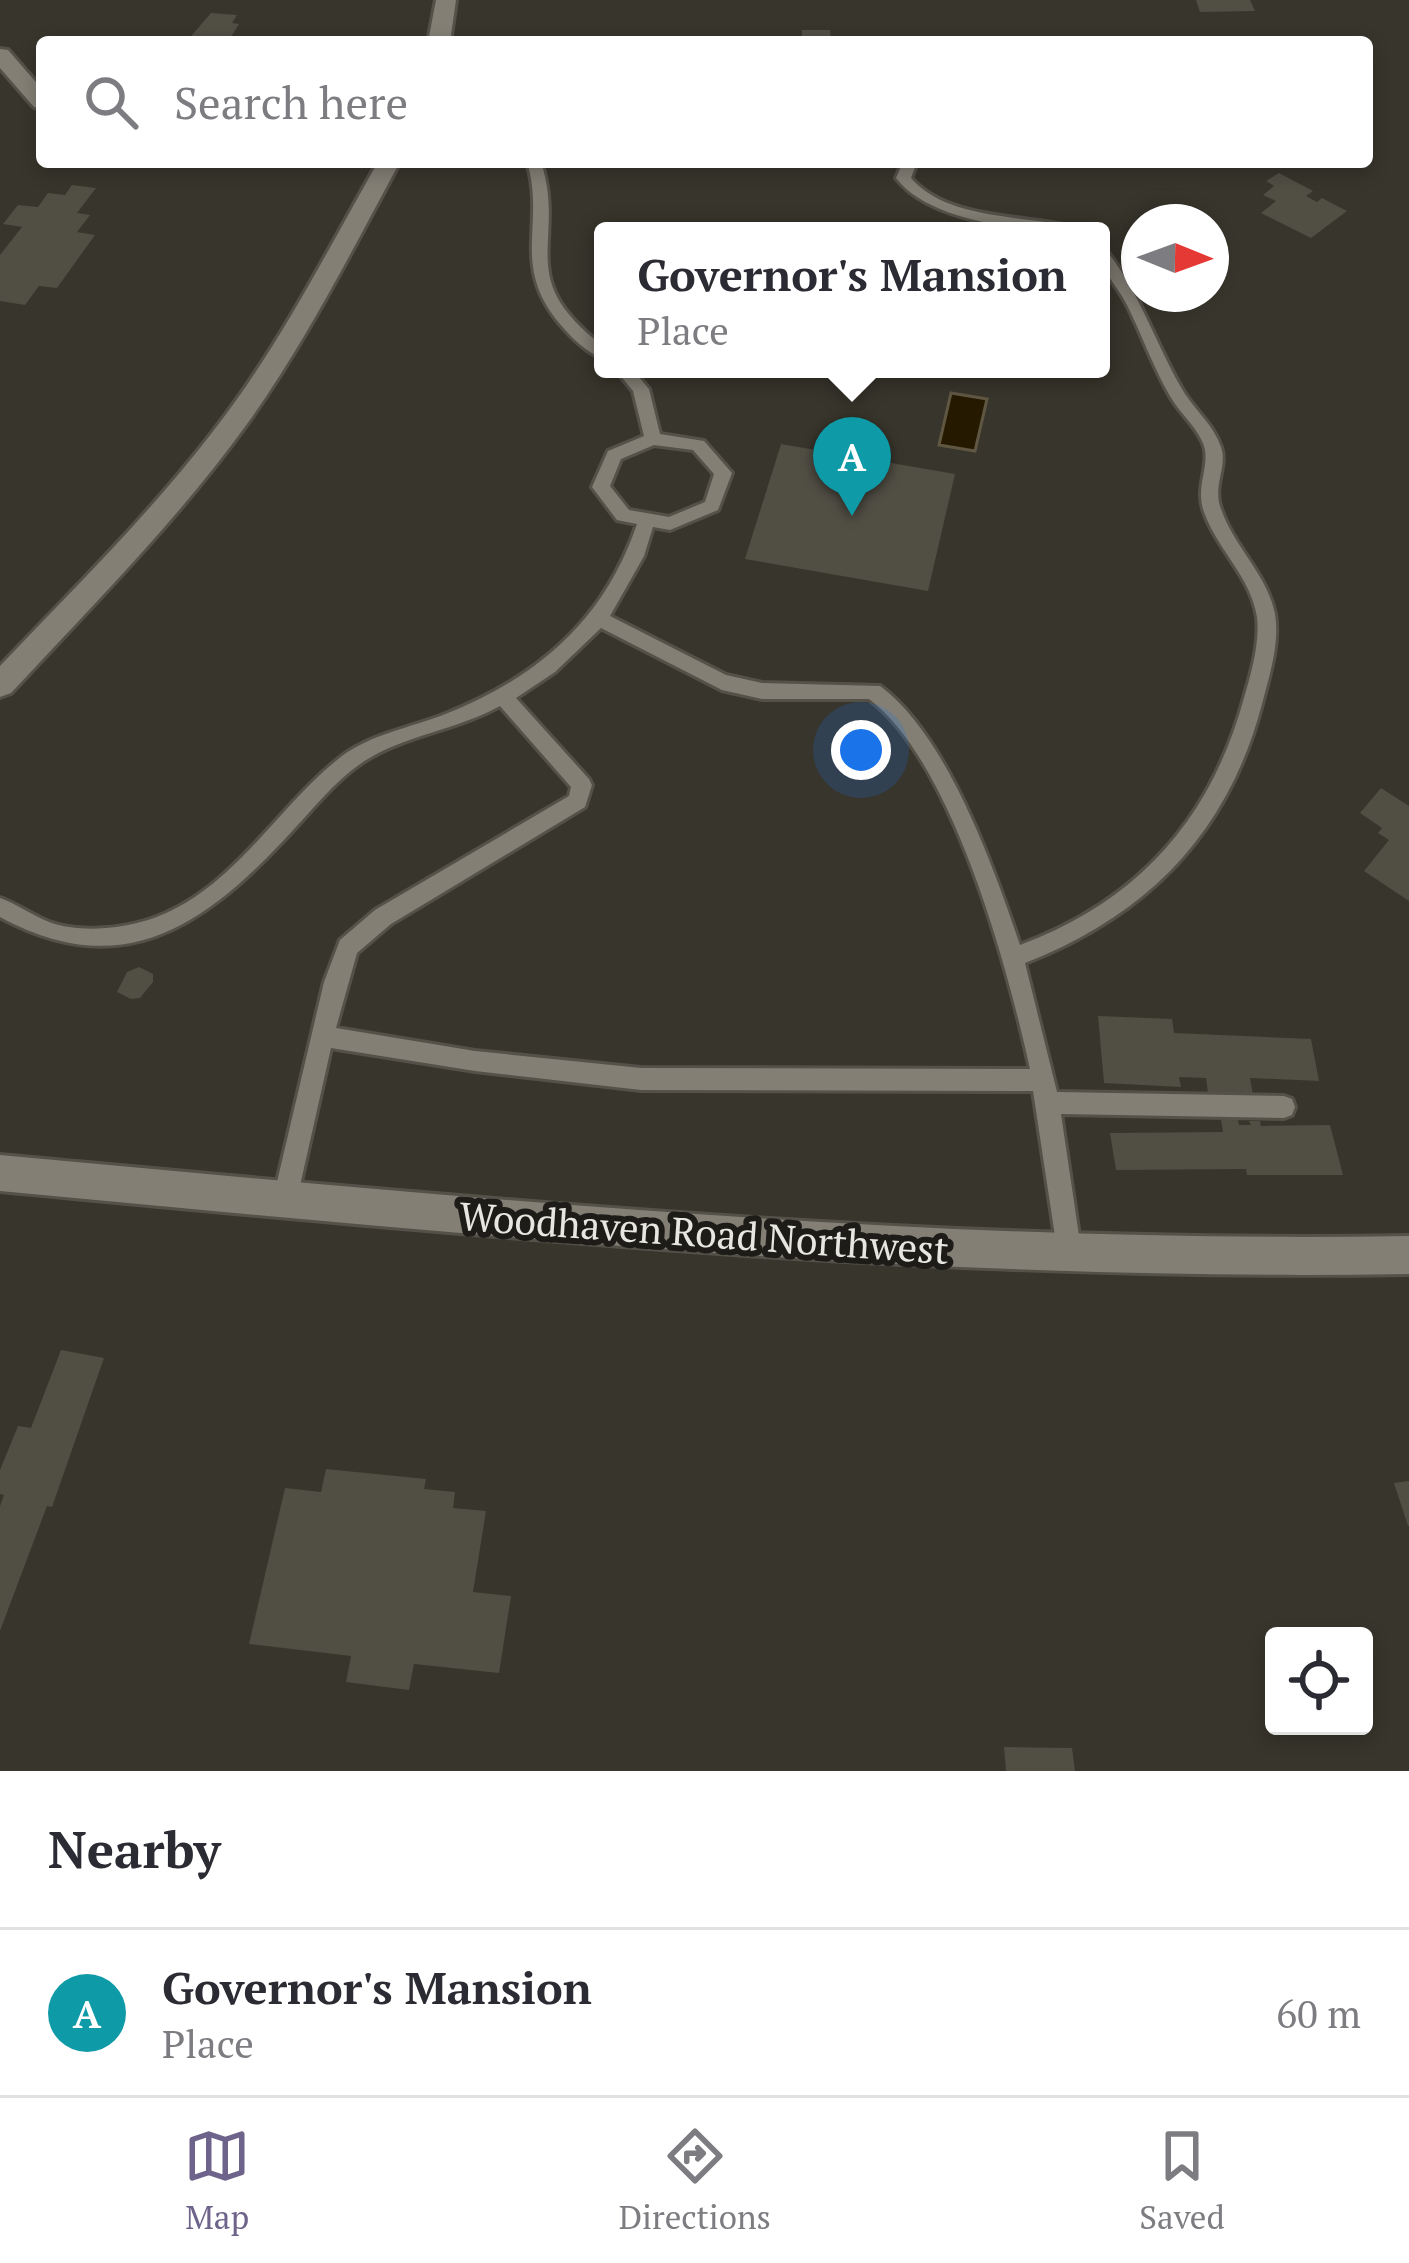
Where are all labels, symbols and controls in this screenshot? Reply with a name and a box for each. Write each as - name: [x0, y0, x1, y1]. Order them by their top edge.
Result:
- search box: [36, 36, 1373, 168]
- icon: search: [78, 69, 144, 135]
- text: Search here: [174, 72, 408, 132]
- north arrow: [1121, 204, 1229, 312]
- popup: [594, 222, 1110, 378]
- text: Governor's Mansion: [637, 244, 1067, 304]
- text: Place: [637, 304, 729, 356]
- pin: A: [813, 417, 891, 516]
- your location: [831, 720, 891, 780]
- street label: Woodhaven Road Northwest: [458, 1189, 951, 1275]
- map controls: [1265, 1627, 1373, 1735]
- button: locate: [1265, 1627, 1373, 1735]
- text: Nearby: [48, 1815, 221, 1883]
- text: Governor's Mansion: [162, 1957, 592, 2017]
- text: A: [73, 1987, 101, 2039]
- text: 60 m: [1276, 1987, 1361, 2039]
- text: Place: [162, 2017, 254, 2069]
- tab: Map: [184, 2123, 250, 2238]
- tab: Directions: [619, 2123, 771, 2238]
- tab: Saved: [1139, 2123, 1225, 2238]

